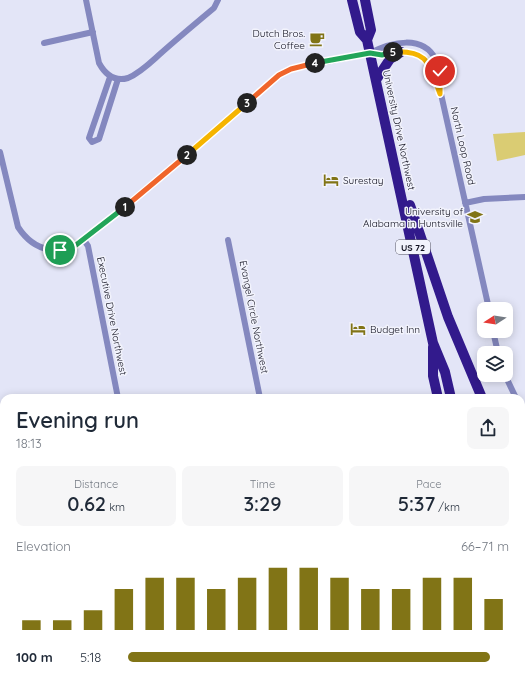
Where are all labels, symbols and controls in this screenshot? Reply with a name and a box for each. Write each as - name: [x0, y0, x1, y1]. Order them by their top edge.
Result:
- place label: Dutch Bros. Coffee: [253, 27, 305, 52]
- cafe icon: Dutch Bros. Coffee: [308, 30, 326, 48]
- pin: 5: [383, 42, 403, 62]
- text: 5: [390, 45, 396, 59]
- pin: 4: [305, 53, 325, 73]
- pin: [423, 54, 457, 88]
- text: 4: [312, 56, 318, 70]
- icon: check: [429, 60, 451, 82]
- street label: University Drive Northwest: [380, 69, 418, 192]
- pin: 3: [237, 93, 257, 113]
- text: 3: [244, 96, 250, 110]
- street label: North Loop Road: [448, 106, 478, 186]
- pin: 2: [177, 145, 197, 165]
- text: 2: [184, 148, 190, 162]
- hotel icon: Surestay: [322, 171, 340, 189]
- place label: Surestay: [343, 174, 383, 187]
- pin: 1: [115, 197, 135, 217]
- text: 1: [123, 200, 127, 214]
- place label: University of Alabama in Huntsville: [363, 205, 463, 230]
- school or university icon: University of Alabama in Huntsville: [466, 208, 484, 226]
- pin: [43, 233, 77, 267]
- icon: arrive: [49, 239, 71, 261]
- road number: US 72: [396, 240, 430, 254]
- street label: Executive Drive Northwest: [94, 256, 130, 377]
- street label: Evangel Circle Northwest: [237, 259, 271, 375]
- north arrow: [477, 302, 513, 338]
- map controls: [477, 302, 513, 382]
- hotel icon: Budget Inn: [349, 320, 367, 338]
- place label: Budget Inn: [370, 323, 420, 336]
- button: layers: [477, 346, 513, 382]
- text: Evening run: [16, 406, 139, 434]
- button: share: [467, 407, 509, 449]
- text: 18:13: [16, 435, 42, 451]
- text: Distance: [74, 477, 118, 491]
- text: Time: [250, 477, 275, 491]
- text: Pace: [416, 477, 441, 491]
- text: 0.62: [67, 491, 106, 516]
- text: 3:29: [243, 491, 282, 516]
- text: 5:37: [398, 491, 435, 516]
- text: km: [106, 500, 125, 514]
- text: /km: [435, 500, 460, 514]
- text: Elevation: [16, 538, 71, 554]
- text: 66–71 m: [461, 538, 509, 554]
- text: 100 m: [16, 649, 53, 665]
- text: 5:18: [80, 649, 101, 665]

